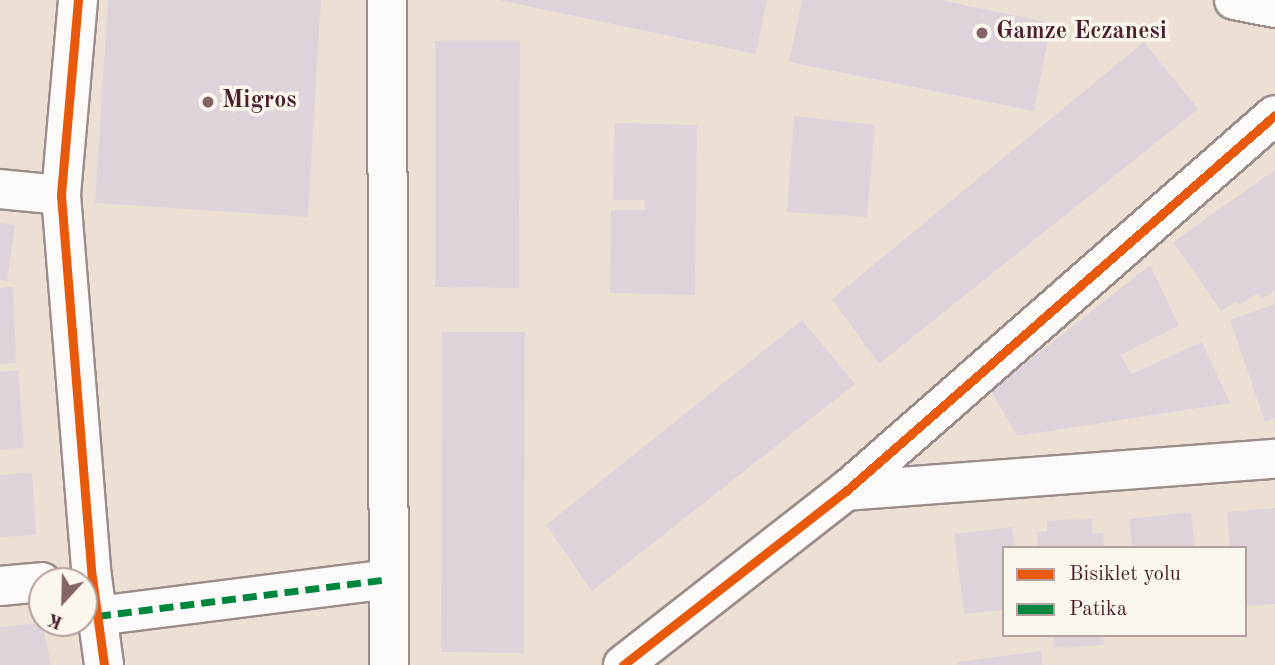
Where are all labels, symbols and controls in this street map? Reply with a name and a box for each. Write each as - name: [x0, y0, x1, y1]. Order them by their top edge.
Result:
- place label: Gamze Eczanesi: [996, 19, 1167, 47]
- marker: Gamze Eczanesi: [974, 25, 990, 41]
- place label: Migros: [222, 88, 297, 116]
- marker: Migros: [200, 94, 216, 110]
- legend: [1002, 546, 1247, 637]
- text: Bisiklet yolu: [1069, 564, 1181, 585]
- north arrow: [28, 567, 98, 637]
- text: Patika: [1069, 599, 1127, 620]
- text: K: [45, 609, 66, 632]

